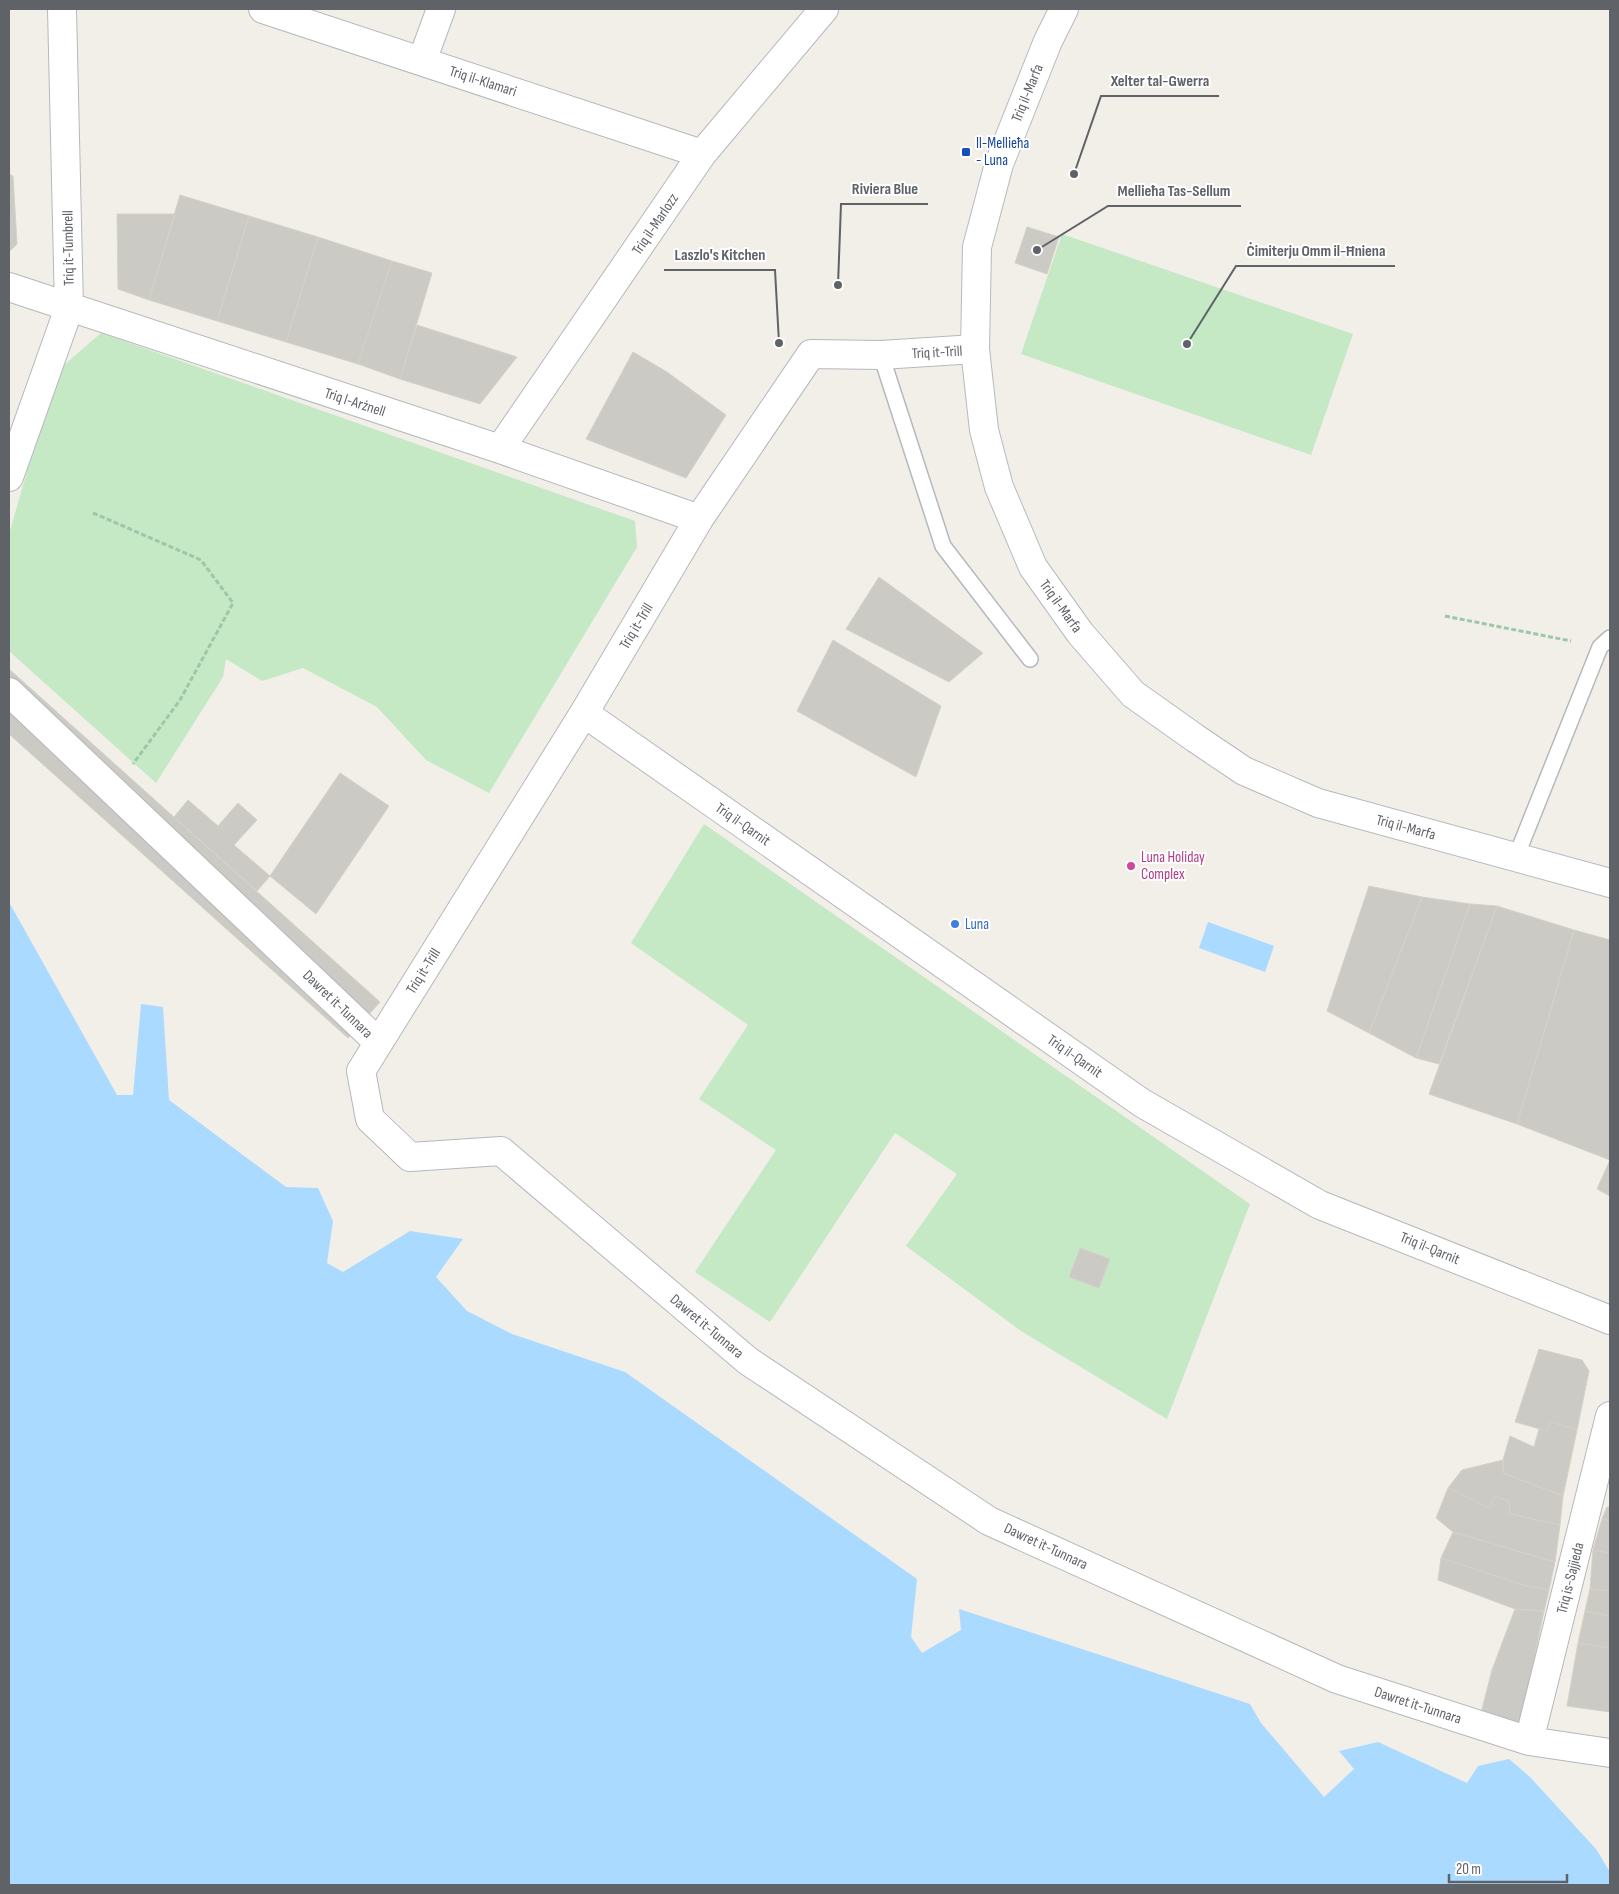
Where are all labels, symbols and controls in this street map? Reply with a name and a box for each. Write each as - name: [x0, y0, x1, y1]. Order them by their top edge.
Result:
- street label: Triq il-Marfa: [1007, 61, 1048, 125]
- street label: Triq il-Klamari: [447, 62, 519, 101]
- callout: Xelter tal-Gwerra: [1101, 65, 1219, 96]
- text: Xelter tal-Gwerra: [1110, 72, 1209, 91]
- place label: Il-Mellieħa - Luna: [976, 134, 1029, 170]
- marker: Il-Mellieħa - Luna: [960, 146, 972, 158]
- callout: Riviera Blue: [841, 173, 928, 204]
- callout: Mellieħa Tas-Sellum: [1108, 175, 1241, 206]
- text: Riviera Blue: [852, 180, 918, 199]
- text: Mellieħa Tas-Sellum: [1118, 182, 1230, 201]
- street label: Triq il-Marlozz: [628, 189, 683, 259]
- street label: Triq it-Tumbrell: [58, 210, 79, 286]
- callout: Ċimiterju Omm il-Ħniena: [1236, 235, 1395, 266]
- callout: Laszlo's Kitchen: [664, 239, 775, 270]
- text: Ċimiterju Omm il-Ħniena: [1246, 242, 1386, 261]
- text: Laszlo's Kitchen: [675, 246, 765, 265]
- street label: Triq it-Trill: [911, 342, 963, 363]
- street label: Triq l-Arżnell: [322, 384, 388, 421]
- street label: Triq il-Marfa: [1035, 576, 1086, 637]
- street label: Triq it-Trill: [615, 600, 658, 653]
- street label: Triq il-Qarnit: [711, 799, 774, 850]
- street label: Triq il-Marfa: [1374, 810, 1438, 845]
- place label: Luna Holiday Complex: [1141, 848, 1205, 884]
- marker: Luna Holiday Complex: [1125, 860, 1137, 872]
- place label: Luna: [965, 915, 989, 934]
- marker: Luna: [949, 918, 961, 930]
- street label: Triq it-Trill: [402, 945, 445, 998]
- street label: Dawret it-Tunnara: [299, 966, 377, 1043]
- street label: Triq il-Qarnit: [1043, 1031, 1106, 1082]
- street label: Triq il-Qarnit: [1397, 1228, 1463, 1269]
- street label: Dawret it-Tunnara: [666, 1290, 748, 1363]
- street label: Dawret it-Tunnara: [1001, 1519, 1091, 1574]
- street label: Triq is-Sajjieda: [1552, 1540, 1589, 1616]
- street label: Dawret it-Tunnara: [1372, 1682, 1464, 1729]
- scale bar: [1449, 1852, 1566, 1884]
- text: 20 m: [1456, 1860, 1481, 1879]

